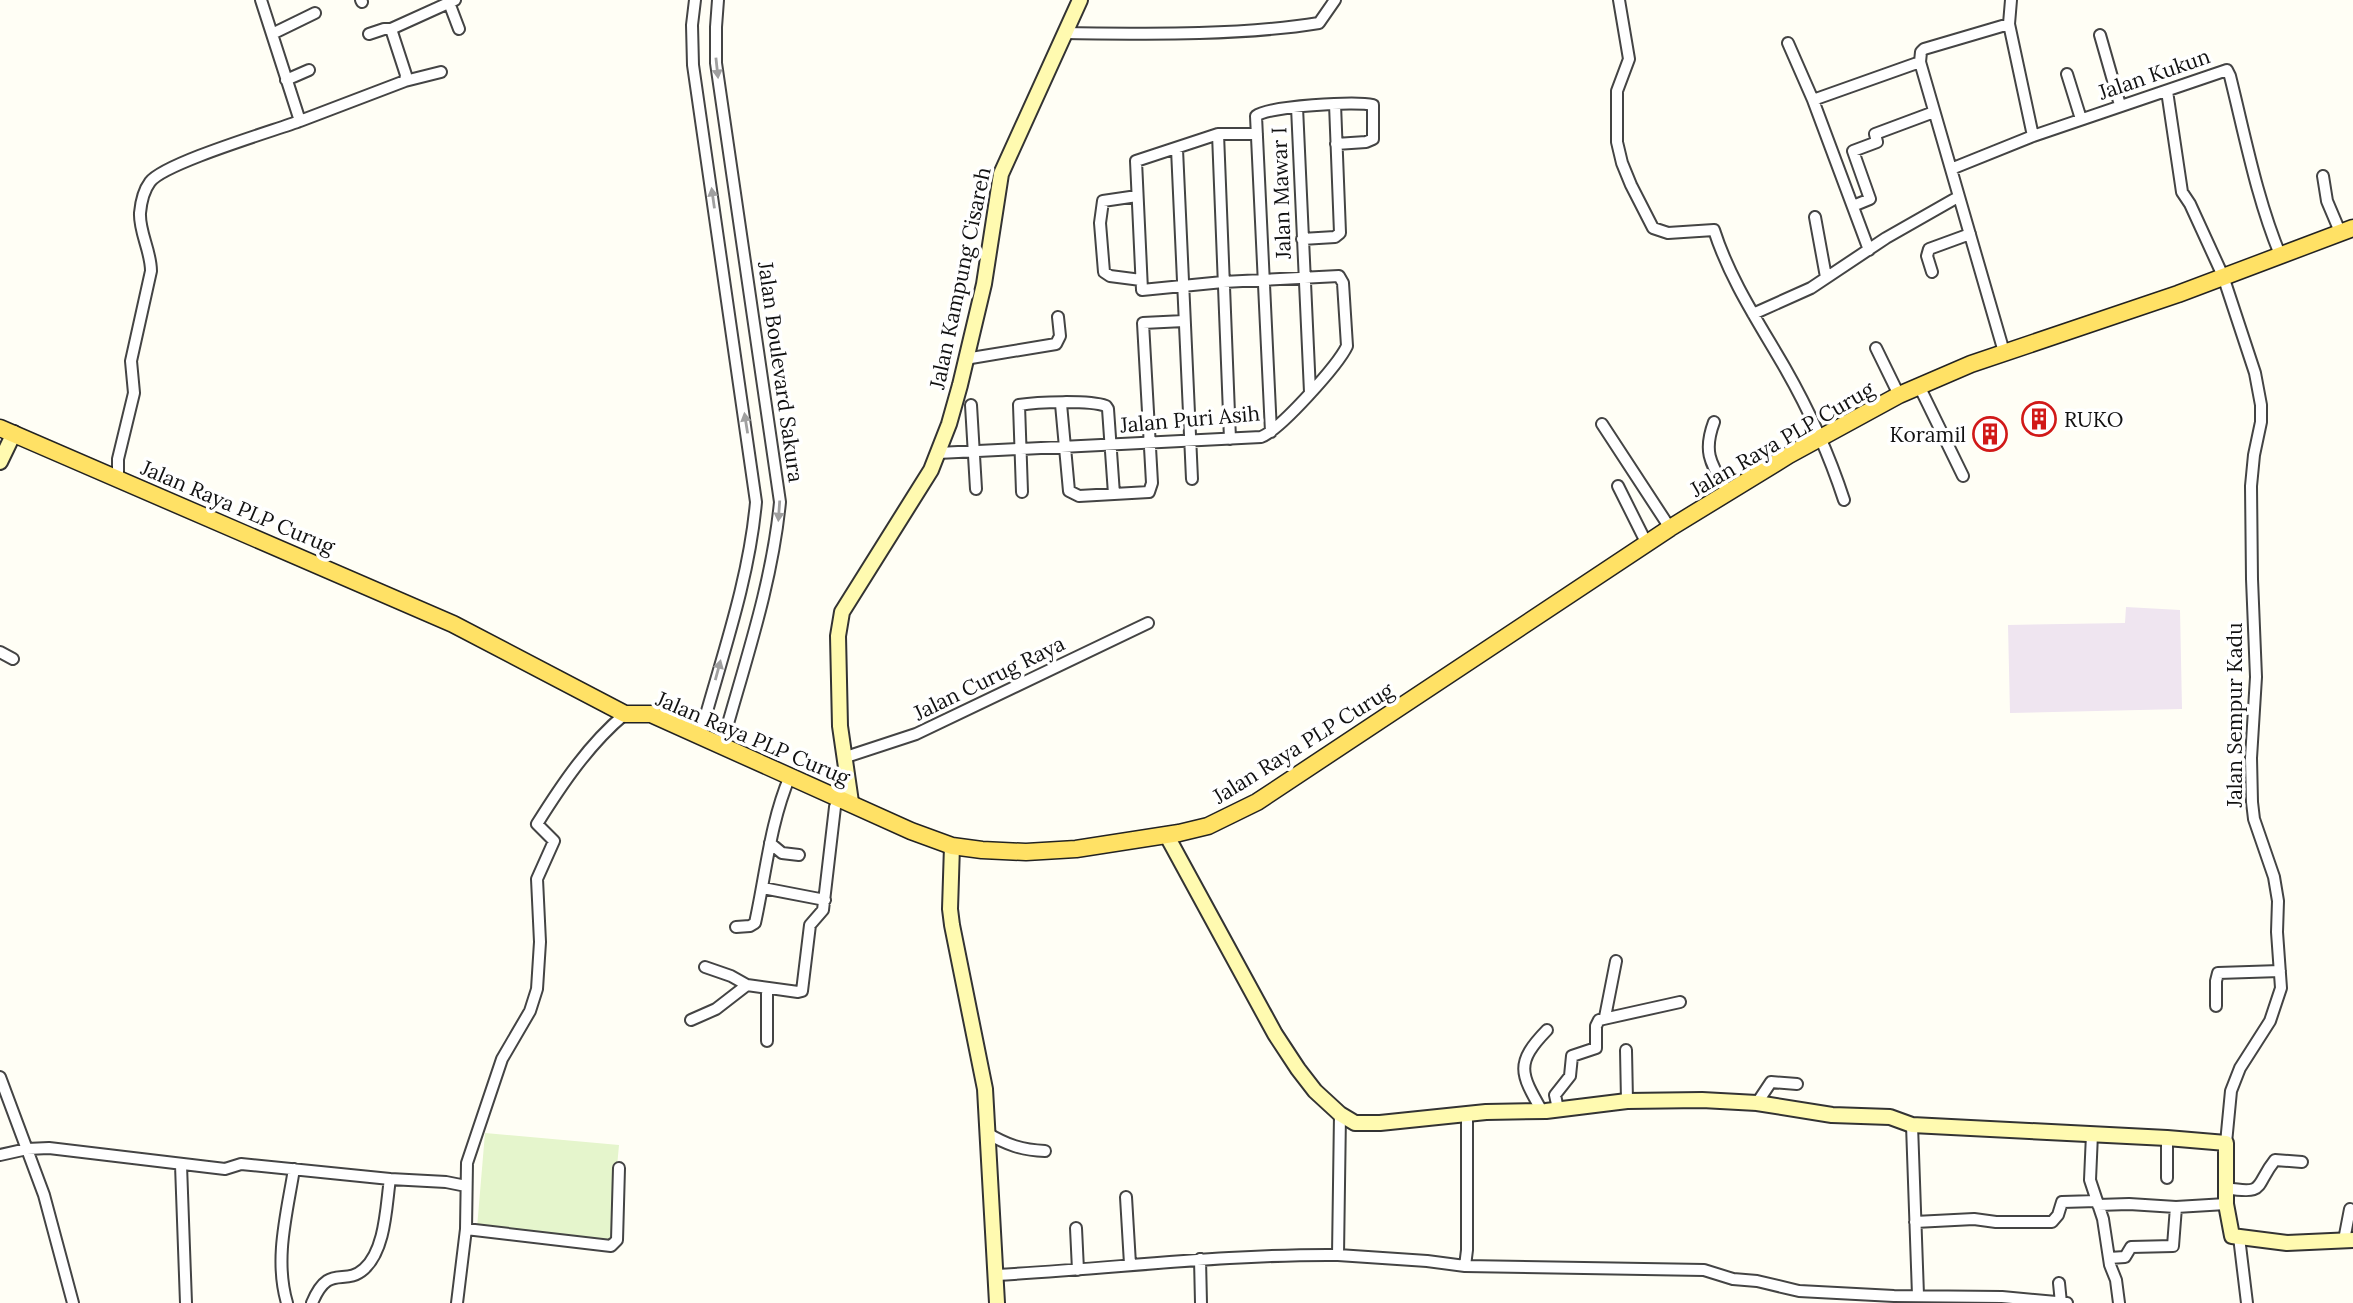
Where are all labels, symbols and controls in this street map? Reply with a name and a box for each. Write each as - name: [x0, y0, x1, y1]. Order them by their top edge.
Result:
- street label: Jalan Kukun: [2094, 42, 2214, 106]
- one-way arrow: [712, 57, 723, 79]
- street label: Jalan Mawar I: [1265, 127, 1297, 260]
- street label: Jalan Kampung Cisareh: [923, 165, 997, 392]
- one-way arrow: [707, 187, 718, 209]
- street label: Jalan Boulevard Sakura: [752, 259, 810, 484]
- street label: Jalan Raya PLP Curug: [1684, 375, 1879, 503]
- street label: Jalan Puri Asih: [1118, 399, 1261, 439]
- building icon: RUKO: [2020, 400, 2058, 438]
- place label: RUKO: [2064, 406, 2123, 433]
- one-way arrow: [740, 412, 751, 434]
- building icon: Koramil: [1971, 415, 2009, 453]
- place label: Koramil: [1890, 421, 1966, 448]
- street label: Jalan Raya PLP Curug: [136, 454, 339, 560]
- one-way arrow: [773, 501, 784, 523]
- street label: Jalan Sempur Kadu: [2221, 622, 2248, 809]
- street label: Jalan Curug Raya: [908, 630, 1069, 727]
- one-way arrow: [713, 659, 724, 681]
- street label: Jalan Raya PLP Curug: [1207, 676, 1399, 810]
- street label: Jalan Raya PLP Curug: [651, 685, 854, 791]

